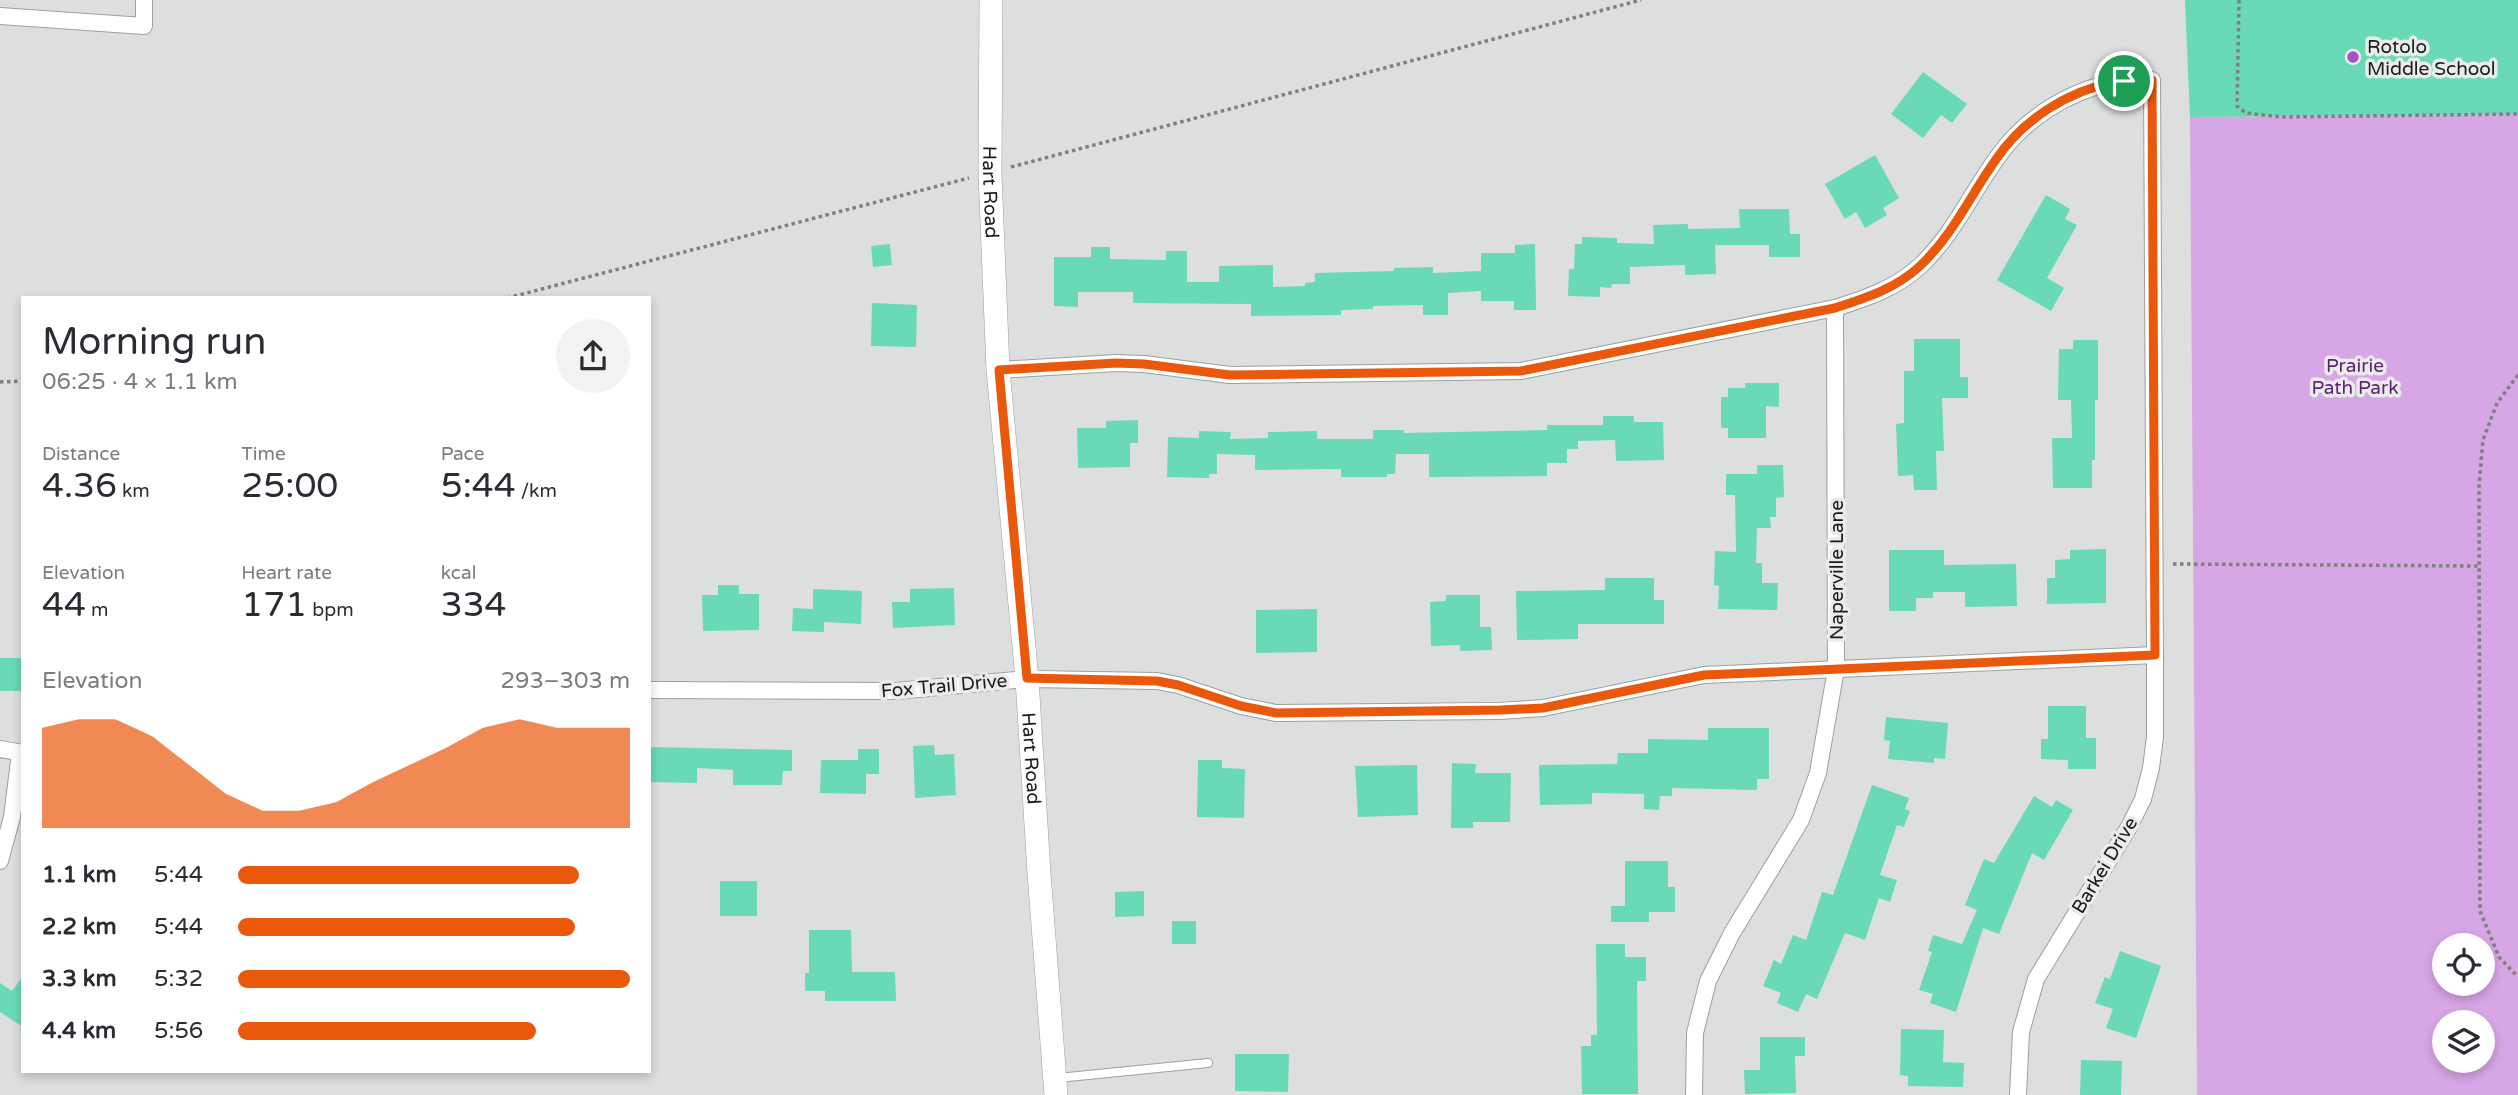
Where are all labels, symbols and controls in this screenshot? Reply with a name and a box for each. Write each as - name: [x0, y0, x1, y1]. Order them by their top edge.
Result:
- place label: Rotolo Middle School: [2367, 36, 2496, 80]
- marker: Rotolo Middle School: [2345, 49, 2361, 65]
- pin: [2094, 51, 2154, 111]
- icon: arrive: [2105, 62, 2143, 100]
- street label: Hart Road: [978, 146, 1003, 239]
- text: Morning run: [42, 319, 266, 365]
- button: share: [556, 319, 630, 393]
- park label: Prairie Path Park: [2311, 355, 2399, 399]
- text: 06:25 · 4 × 1.1 km: [42, 368, 238, 396]
- text: Distance: [42, 443, 120, 465]
- text: Time: [241, 443, 286, 465]
- text: Pace: [441, 443, 484, 465]
- text: 4.36: [42, 465, 117, 507]
- text: 25:00: [241, 465, 338, 507]
- text: 5:44: [441, 465, 516, 507]
- text: km: [117, 480, 150, 502]
- text: /km: [516, 480, 557, 502]
- street label: Naperville Lane: [1826, 500, 1848, 640]
- text: Elevation: [42, 562, 125, 584]
- text: Heart rate: [241, 562, 332, 584]
- text: kcal: [441, 562, 476, 584]
- text: 44: [42, 584, 86, 626]
- text: 171: [241, 584, 307, 626]
- text: 334: [441, 584, 507, 626]
- text: m: [86, 599, 108, 621]
- text: bpm: [307, 599, 354, 621]
- text: Elevation: [42, 667, 143, 695]
- text: 293–303 m: [501, 667, 630, 695]
- street label: Fox Trail Drive: [880, 670, 1008, 702]
- street label: Hart Road: [1017, 712, 1045, 805]
- street label: Barkei Drive: [2067, 813, 2142, 918]
- text: 1.1 km: [42, 861, 117, 889]
- text: 5:44: [154, 861, 203, 889]
- text: 2.2 km: [42, 913, 117, 941]
- text: 5:44: [154, 913, 203, 941]
- map controls: [2432, 933, 2495, 1073]
- button: locate: [2432, 933, 2495, 996]
- text: 3.3 km: [42, 965, 117, 993]
- text: 5:32: [154, 965, 203, 993]
- button: layers: [2432, 1010, 2495, 1073]
- text: 4.4 km: [42, 1017, 116, 1045]
- text: 5:56: [154, 1017, 203, 1045]

